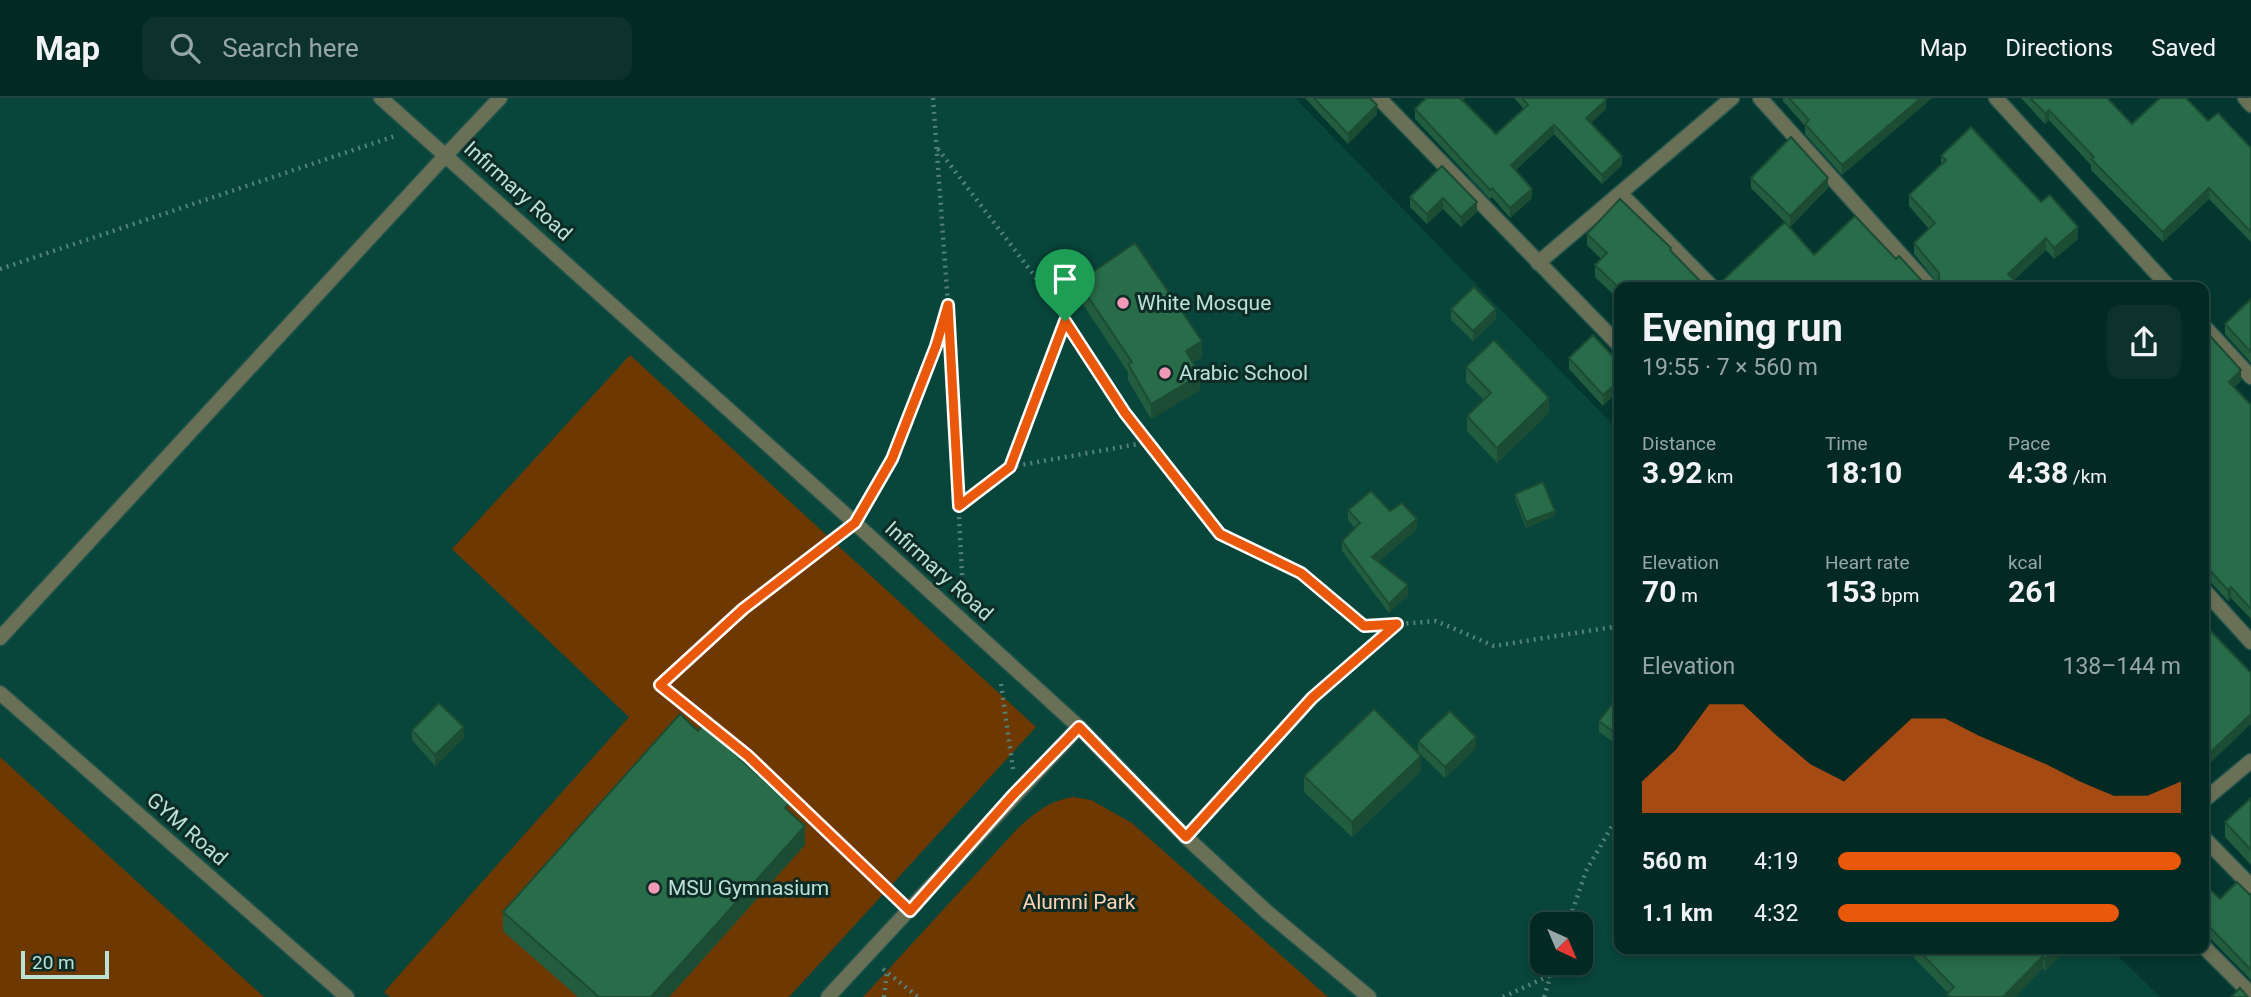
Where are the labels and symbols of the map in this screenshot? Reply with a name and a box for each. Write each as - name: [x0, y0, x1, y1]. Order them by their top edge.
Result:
- street label: Infirmary Road: [459, 136, 577, 246]
- pin: [1035, 249, 1095, 321]
- place label: White Mosque: [1137, 291, 1271, 315]
- marker: White Mosque: [1115, 295, 1131, 311]
- place label: Arabic School: [1179, 361, 1308, 385]
- marker: Arabic School: [1157, 365, 1173, 381]
- street label: Infirmary Road: [880, 516, 998, 626]
- street label: GYM Road: [142, 788, 232, 870]
- place label: MSU Gymnasium: [668, 876, 829, 900]
- marker: MSU Gymnasium: [646, 880, 662, 896]
- park label: Alumni Park: [1022, 890, 1136, 914]
- north arrow: [1530, 912, 1592, 975]
- scale bar: [21, 948, 108, 980]

